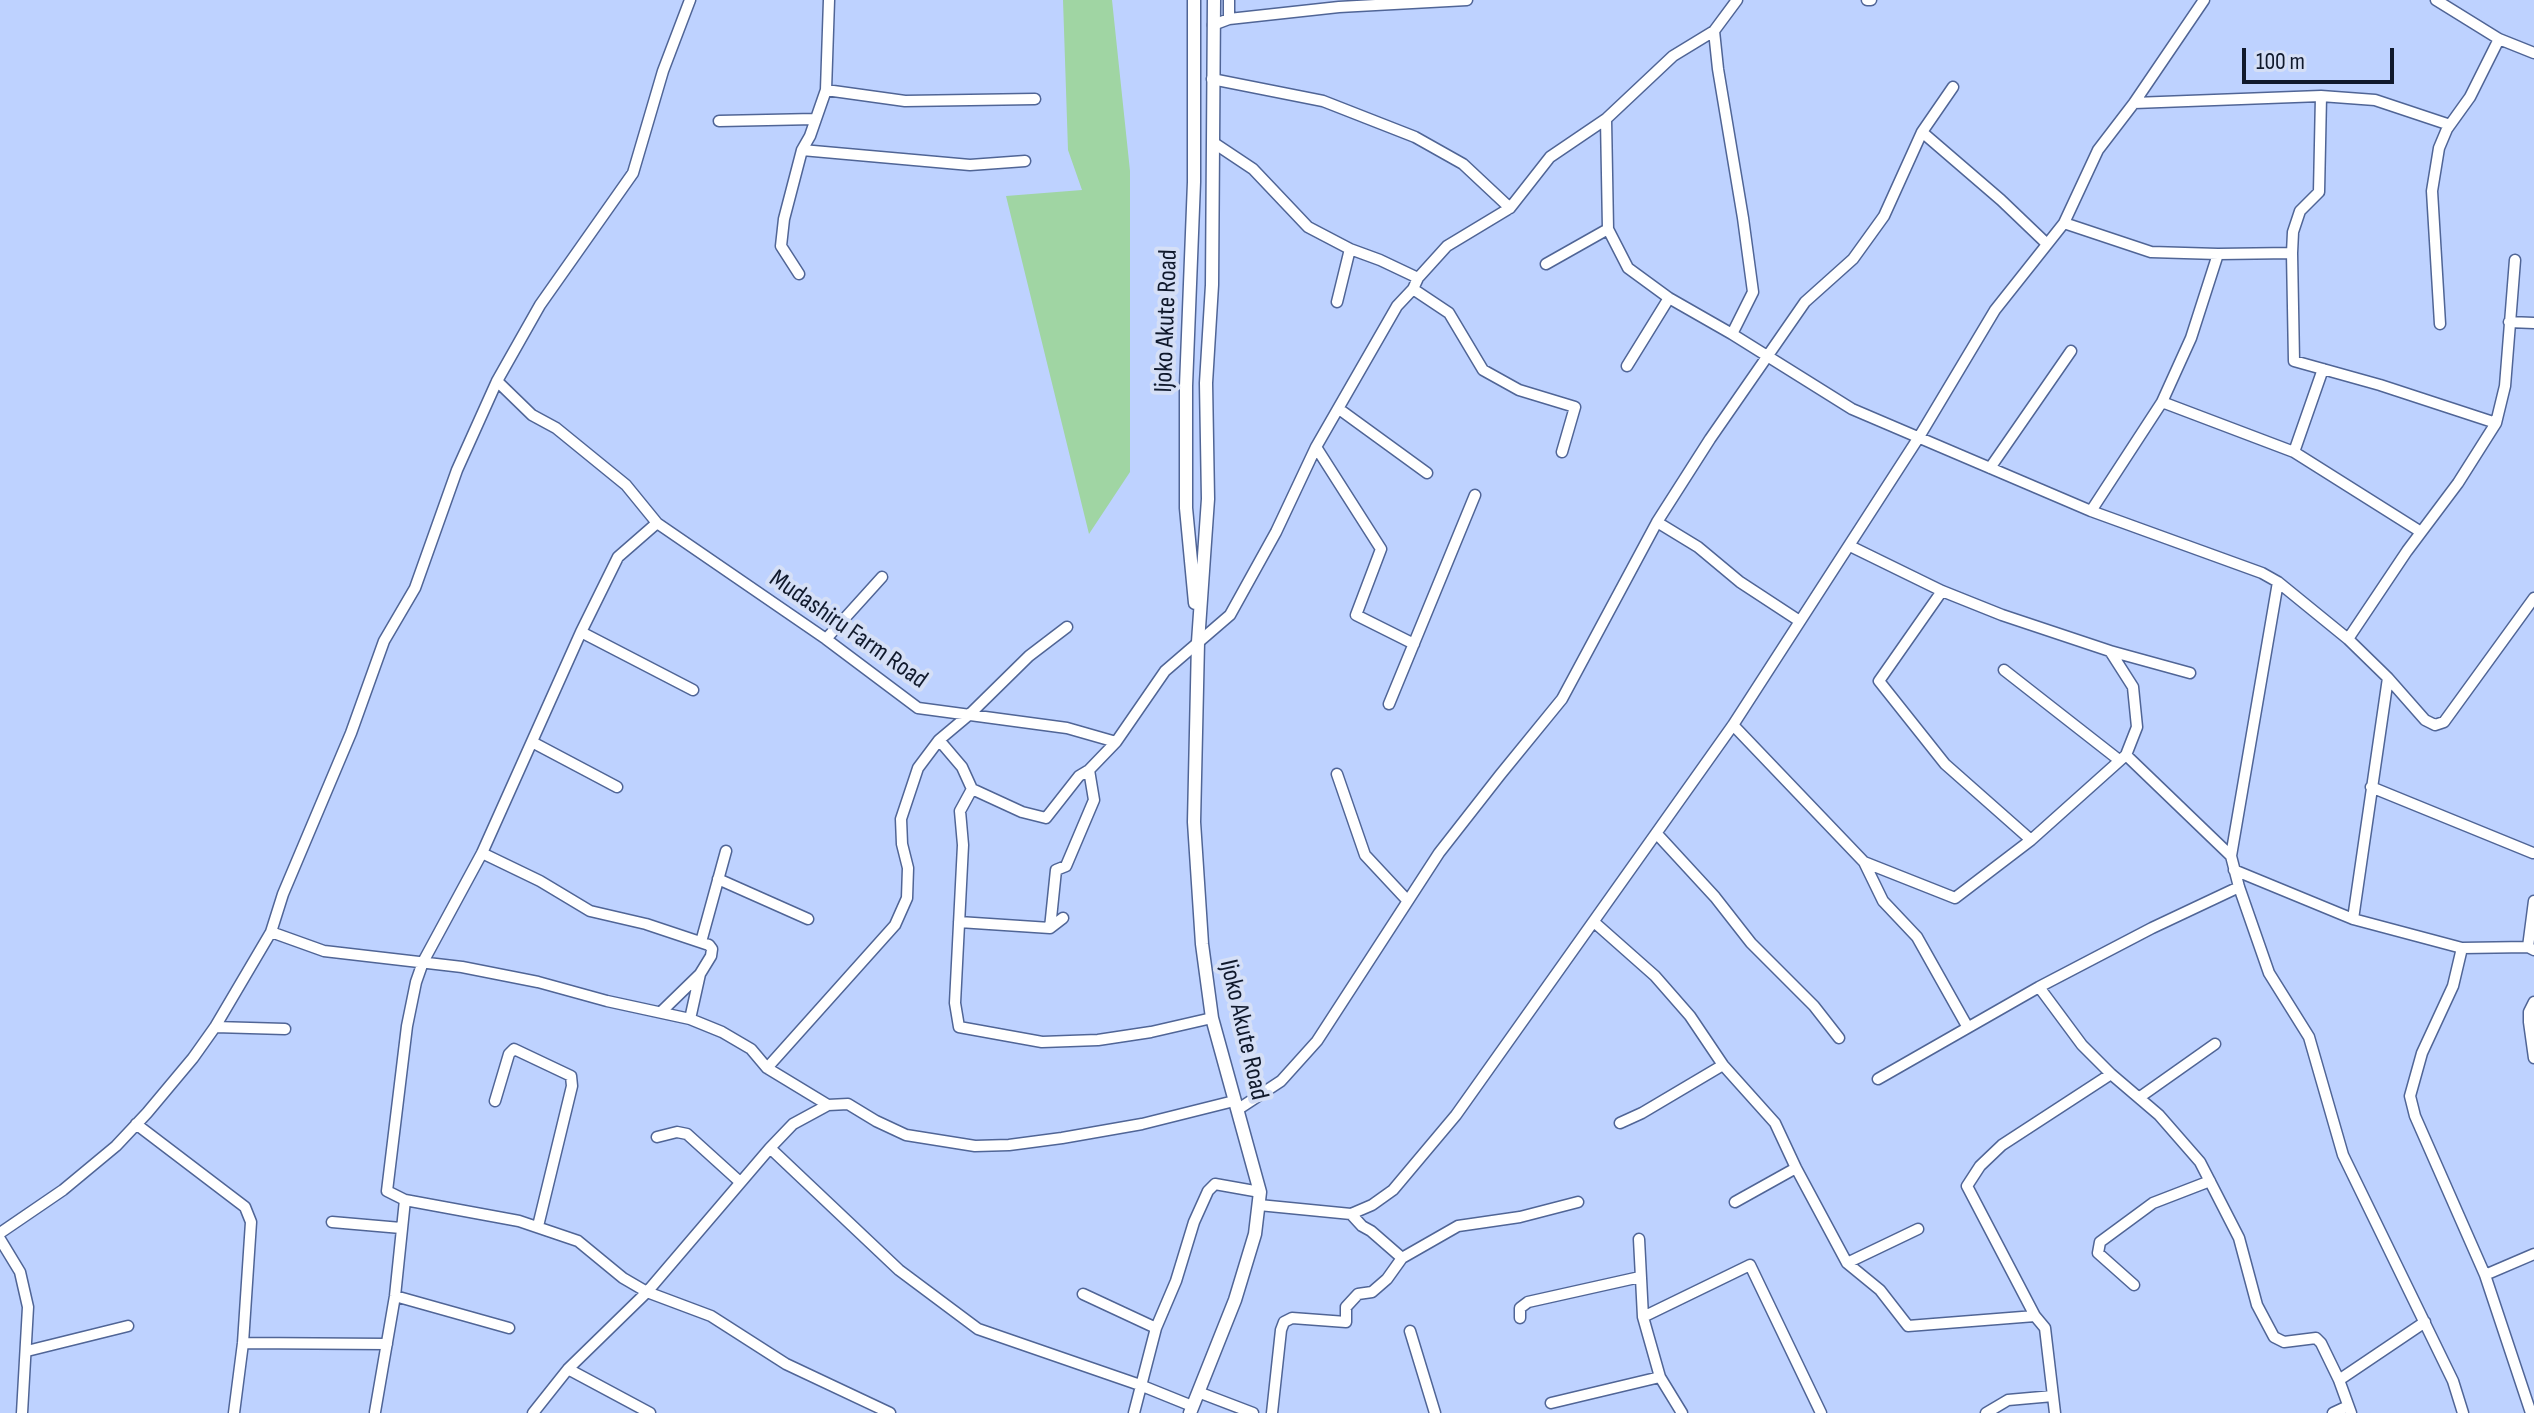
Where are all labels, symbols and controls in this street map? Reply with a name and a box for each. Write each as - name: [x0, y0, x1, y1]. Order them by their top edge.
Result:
- scale bar: [2246, 32, 2398, 82]
- text: 100 m: [2256, 47, 2305, 76]
- street label: Ijoko Akute Road: [1149, 249, 1185, 393]
- street label: Mudashiru Farm Road: [763, 564, 933, 696]
- street label: Ijoko Akute Road: [1212, 957, 1274, 1103]

